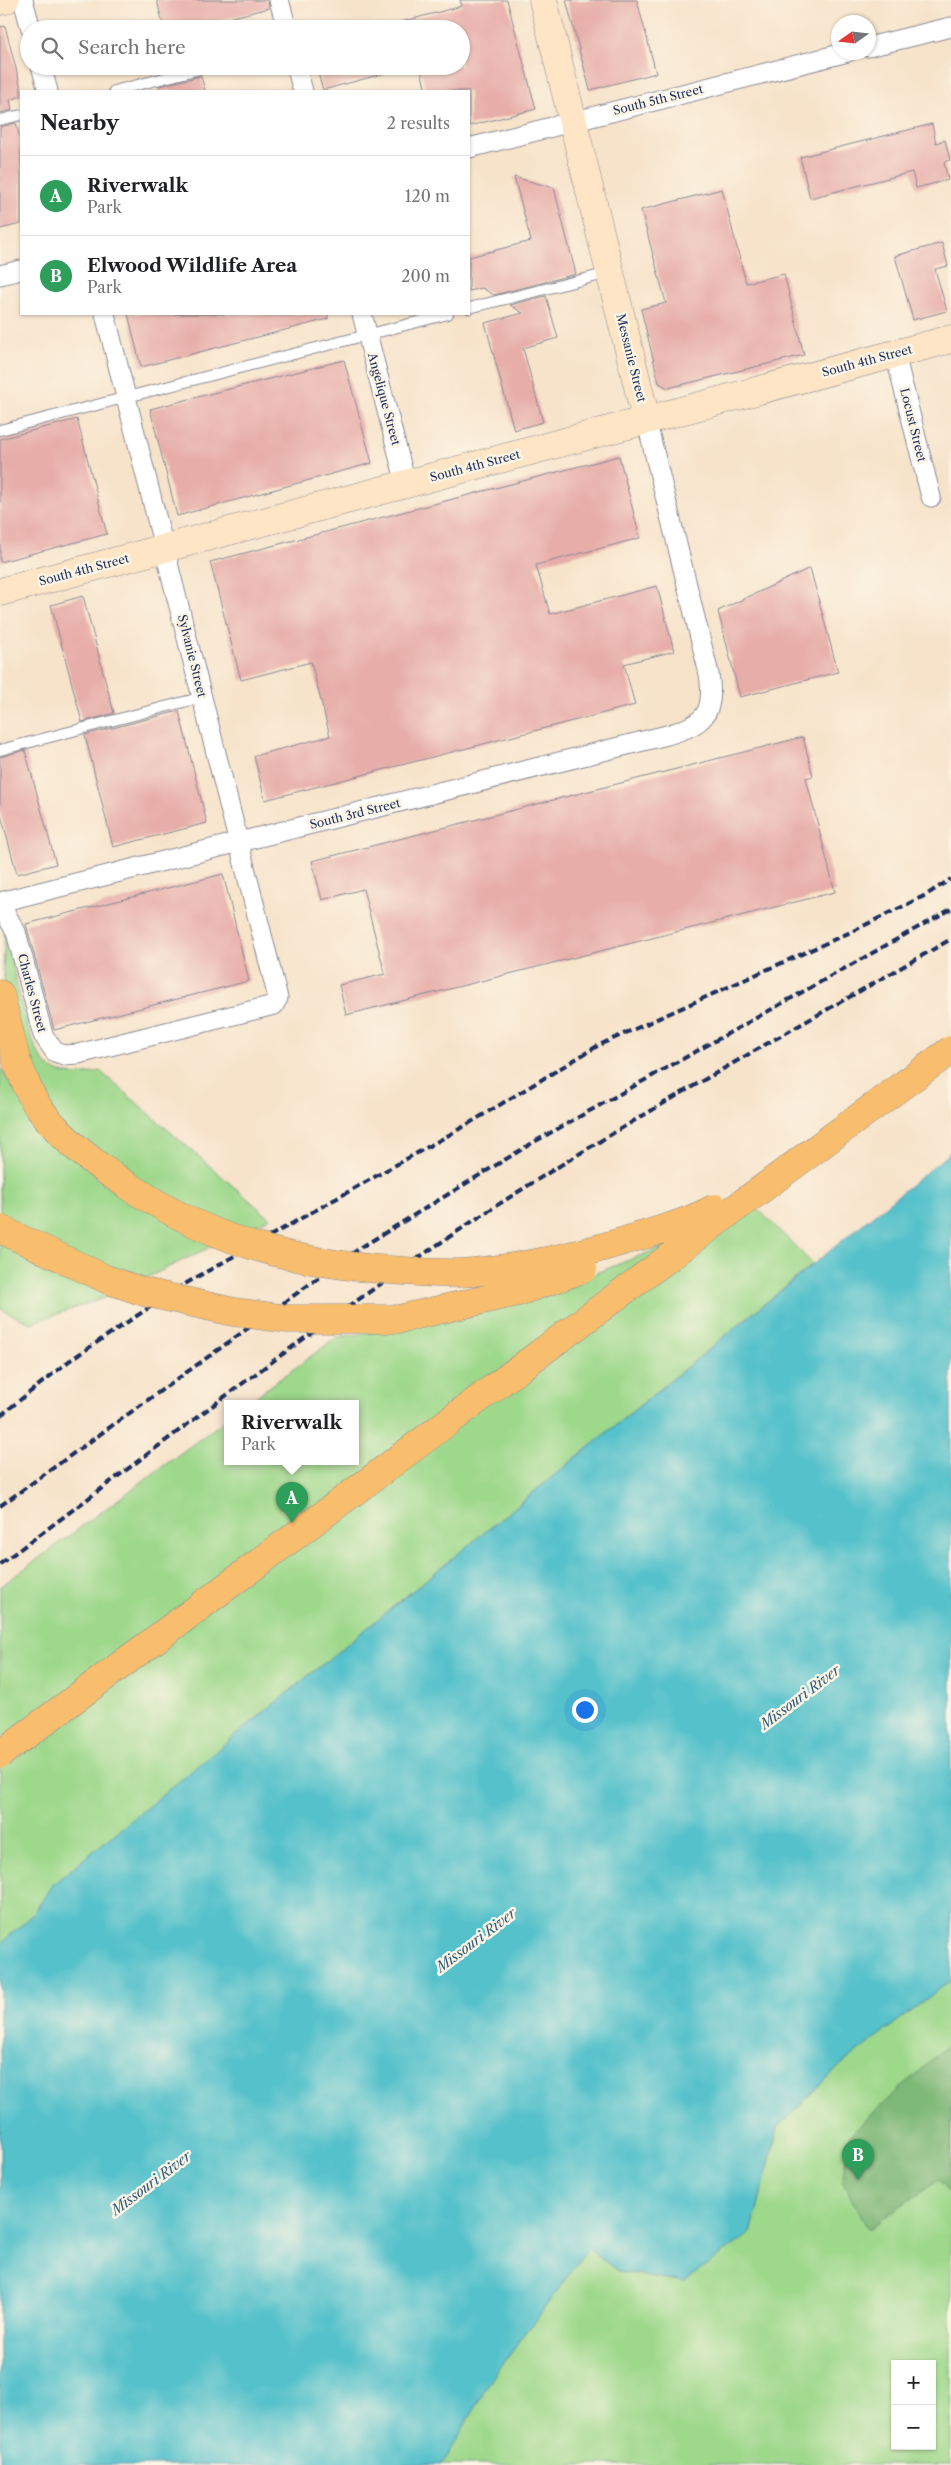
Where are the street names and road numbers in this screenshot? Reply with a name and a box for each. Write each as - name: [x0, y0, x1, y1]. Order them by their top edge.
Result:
- street label: South 5th Street: [611, 81, 705, 118]
- street label: Messanie Street: [613, 312, 650, 404]
- street label: South 4th Street: [820, 341, 914, 380]
- street label: Angelique Street: [365, 350, 404, 448]
- street label: Locust Street: [897, 386, 930, 464]
- street label: South 4th Street: [428, 446, 522, 485]
- street label: South 4th Street: [37, 550, 131, 589]
- street label: Sylvanie Street: [175, 613, 210, 700]
- street label: South 3rd Street: [308, 795, 403, 832]
- street label: Charles Street: [15, 952, 50, 1035]

